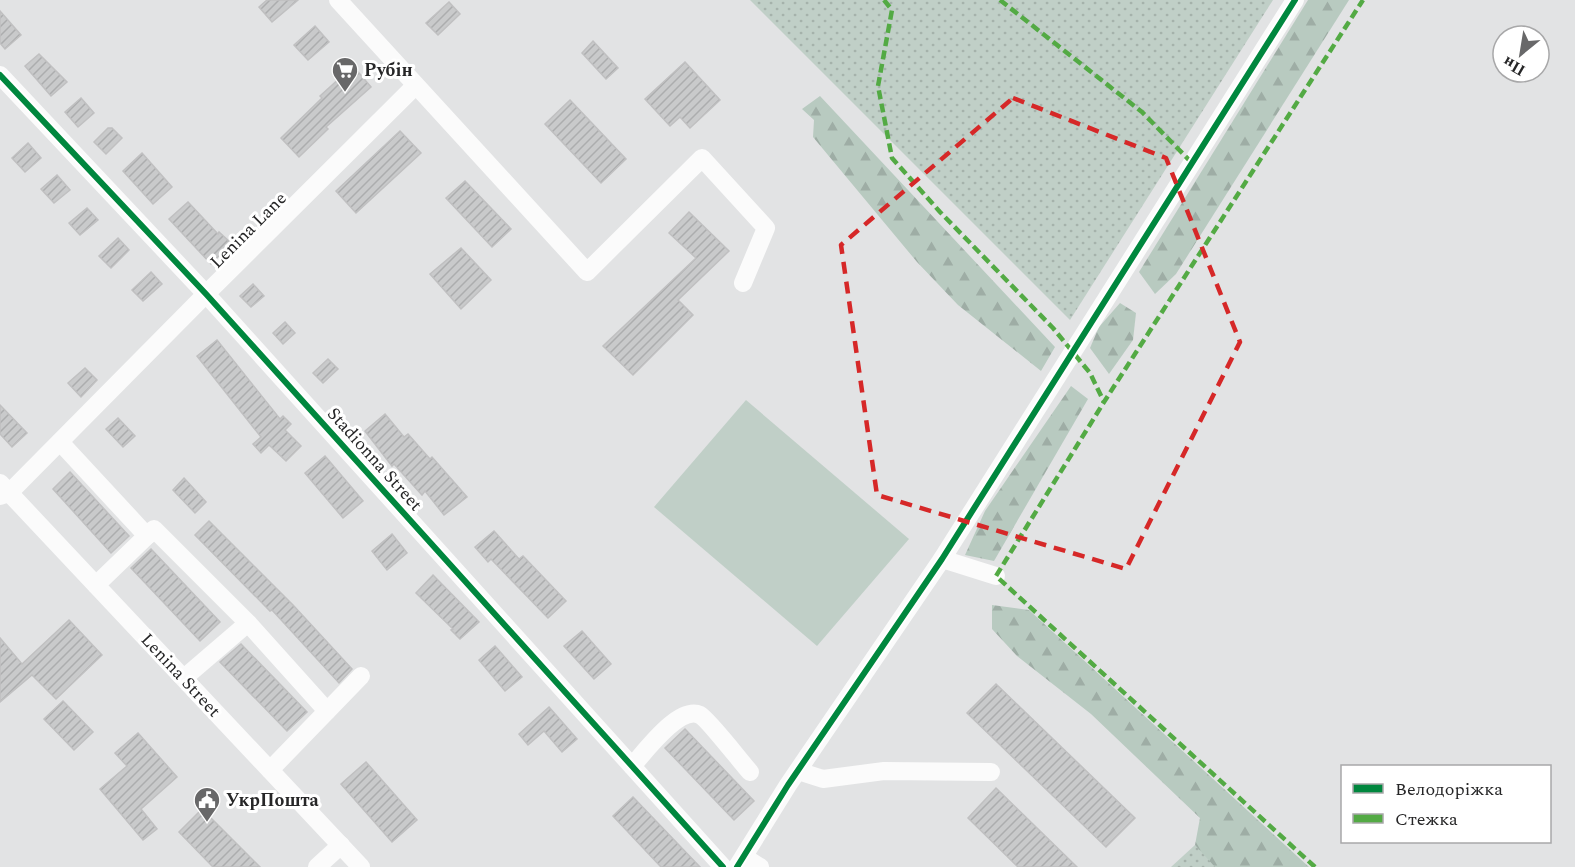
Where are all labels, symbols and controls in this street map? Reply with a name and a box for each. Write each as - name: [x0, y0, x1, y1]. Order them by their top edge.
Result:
- north arrow: [1491, 24, 1551, 84]
- text: Пн: [1498, 50, 1530, 82]
- supermarket icon: Рубін: [330, 55, 360, 93]
- place label: Рубін: [364, 57, 413, 84]
- street label: Lenina Lane: [204, 186, 293, 275]
- street label: Stadionna Street: [321, 401, 429, 517]
- street label: Lenina Street: [134, 627, 227, 724]
- legend: [1341, 765, 1551, 843]
- text: Велодоріжка: [1395, 776, 1503, 803]
- public building icon: УкрПошта: [192, 785, 222, 823]
- place label: УкрПошта: [226, 787, 320, 814]
- text: Стежка: [1395, 806, 1458, 833]

